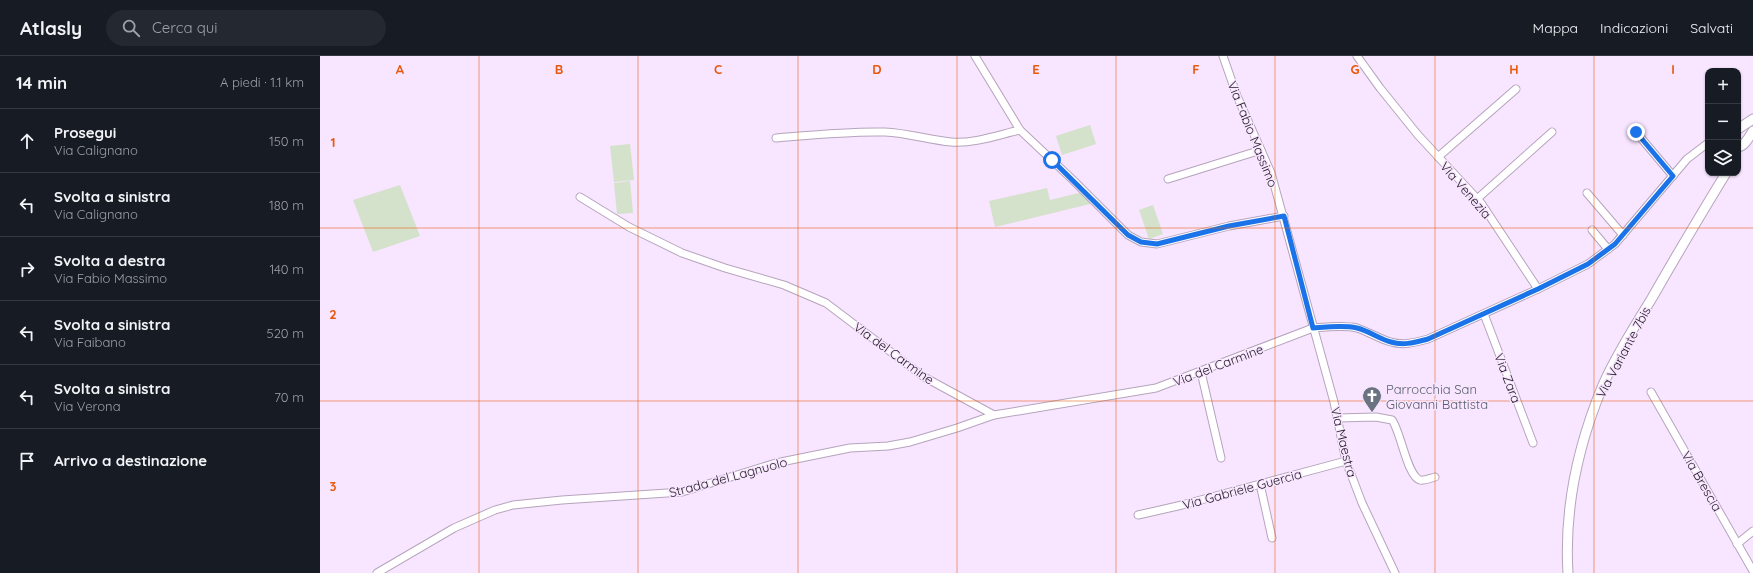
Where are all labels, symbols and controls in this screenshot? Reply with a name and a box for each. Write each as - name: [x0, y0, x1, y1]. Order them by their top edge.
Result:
- search box: [106, 10, 386, 46]
- text: Atlasly: [20, 16, 82, 40]
- icon: search: [120, 17, 142, 39]
- text: Cerca qui: [152, 18, 218, 37]
- text: Mappa: [1533, 19, 1578, 37]
- text: Indicazioni: [1600, 19, 1668, 37]
- text: Salvati: [1690, 19, 1733, 37]
- text: A: [396, 61, 405, 77]
- text: B: [555, 61, 563, 77]
- text: C: [714, 61, 722, 77]
- text: D: [872, 61, 882, 77]
- text: E: [1032, 61, 1040, 77]
- text: F: [1192, 61, 1200, 77]
- text: G: [1350, 61, 1360, 77]
- text: H: [1509, 61, 1519, 77]
- text: I: [1671, 61, 1675, 77]
- map controls: [1705, 68, 1741, 176]
- button: +: [1705, 68, 1741, 104]
- text: 14 min: [16, 72, 67, 93]
- text: A piedi · 1.1 km: [220, 74, 304, 90]
- street label: Via Fabio Massimo: [1224, 79, 1282, 190]
- button: −: [1705, 104, 1741, 140]
- text: Prosegui: [54, 123, 116, 142]
- route end: [1627, 123, 1645, 141]
- icon: ahead: [16, 130, 38, 152]
- text: 150 m: [269, 133, 304, 149]
- text: 1: [330, 134, 336, 150]
- button: layers: [1705, 140, 1741, 176]
- text: Via Calignano: [54, 142, 138, 158]
- route start: [1043, 151, 1061, 169]
- street label: Via Venezia: [1437, 158, 1495, 222]
- text: Svolta a sinistra: [54, 187, 170, 206]
- icon: left: [16, 194, 38, 216]
- text: 180 m: [269, 197, 304, 213]
- text: Via Calignano: [54, 206, 138, 222]
- text: Svolta a destra: [54, 251, 165, 270]
- icon: right: [16, 258, 38, 280]
- text: 140 m: [269, 261, 304, 277]
- text: Via Fabio Massimo: [54, 270, 167, 286]
- street label: Via Variante 7bis: [1592, 304, 1654, 400]
- text: 2: [329, 306, 337, 322]
- text: Svolta a sinistra: [54, 315, 170, 334]
- street label: Via del Carmine: [851, 318, 937, 388]
- icon: left: [16, 322, 38, 344]
- text: 520 m: [267, 325, 304, 341]
- text: Via Faibano: [54, 334, 126, 350]
- street label: Via del Carmine: [1171, 340, 1265, 390]
- street label: Via Zara: [1491, 351, 1525, 405]
- text: Svolta a sinistra: [54, 379, 170, 398]
- place label: Parrocchia San Giovanni Battista: [1386, 381, 1488, 412]
- church icon: Parrocchia San Giovanni Battista: [1361, 385, 1383, 413]
- icon: left: [16, 386, 38, 408]
- text: 70 m: [274, 389, 304, 405]
- text: Via Verona: [54, 398, 121, 414]
- street label: Via Maestra: [1328, 405, 1360, 479]
- street label: Via Brescia: [1678, 448, 1726, 514]
- icon: arrive: [16, 450, 38, 472]
- text: Arrivo a destinazione: [54, 451, 207, 470]
- street label: Strada del Lagnuolo: [667, 453, 789, 501]
- street label: Via Gabriele Guercia: [1181, 465, 1303, 513]
- text: 3: [330, 478, 337, 494]

